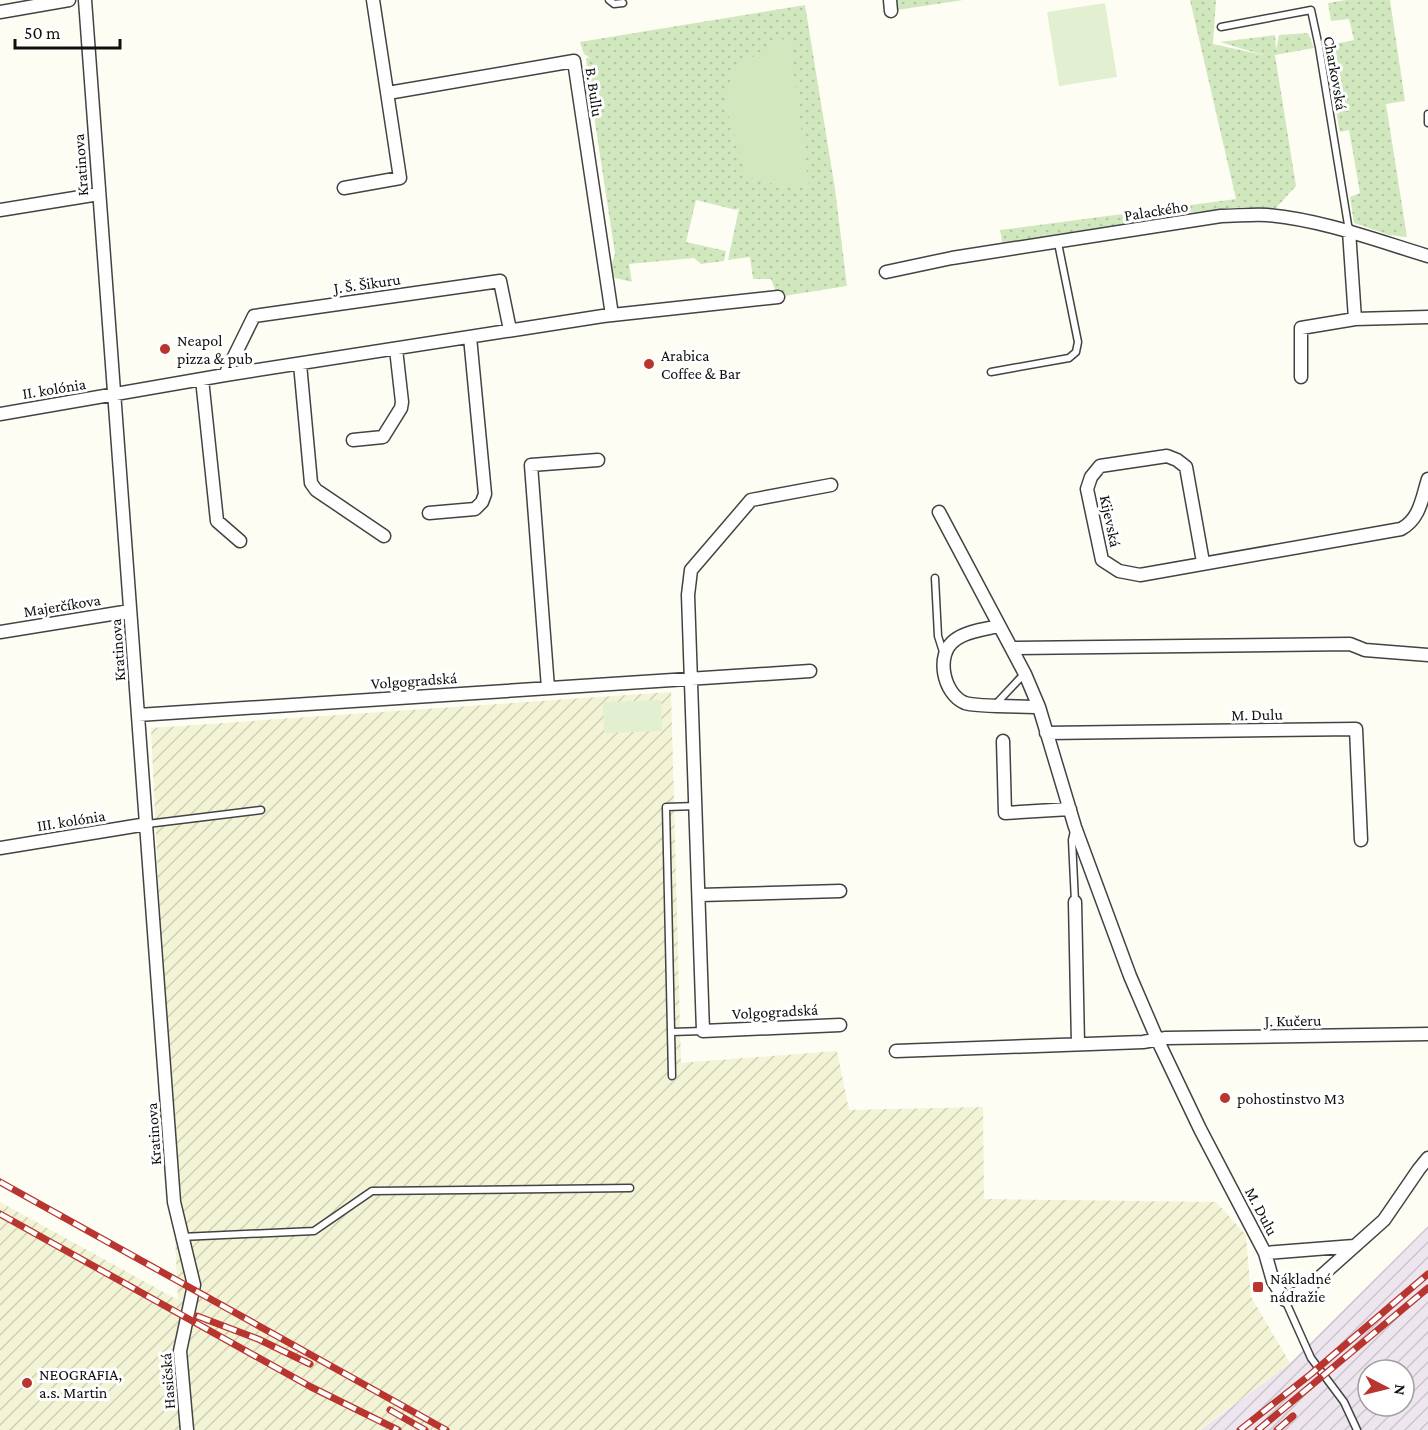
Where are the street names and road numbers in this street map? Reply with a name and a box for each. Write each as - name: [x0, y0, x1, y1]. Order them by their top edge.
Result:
- street label: Charkovská: [1321, 35, 1350, 112]
- street label: B. Bullu: [583, 66, 606, 118]
- street label: Kratinova: [70, 133, 91, 197]
- street label: Palackého: [1123, 197, 1189, 224]
- street label: J. Š. Šikuru: [331, 270, 402, 298]
- street label: II. kolónia: [21, 375, 88, 402]
- street label: Kijevská: [1096, 493, 1124, 550]
- street label: Majerčíkova: [22, 591, 103, 621]
- street label: Kratinova: [107, 618, 128, 682]
- street label: Volgogradská: [370, 669, 458, 693]
- street label: M. Dulu: [1231, 706, 1284, 723]
- street label: III. kolónia: [36, 807, 107, 834]
- street label: Volgogradská: [731, 1001, 819, 1023]
- street label: J. Kučeru: [1263, 1011, 1322, 1031]
- street label: Kratinova: [143, 1102, 164, 1166]
- street label: M. Dulu: [1242, 1184, 1281, 1239]
- street label: Hasičská: [157, 1352, 178, 1410]

